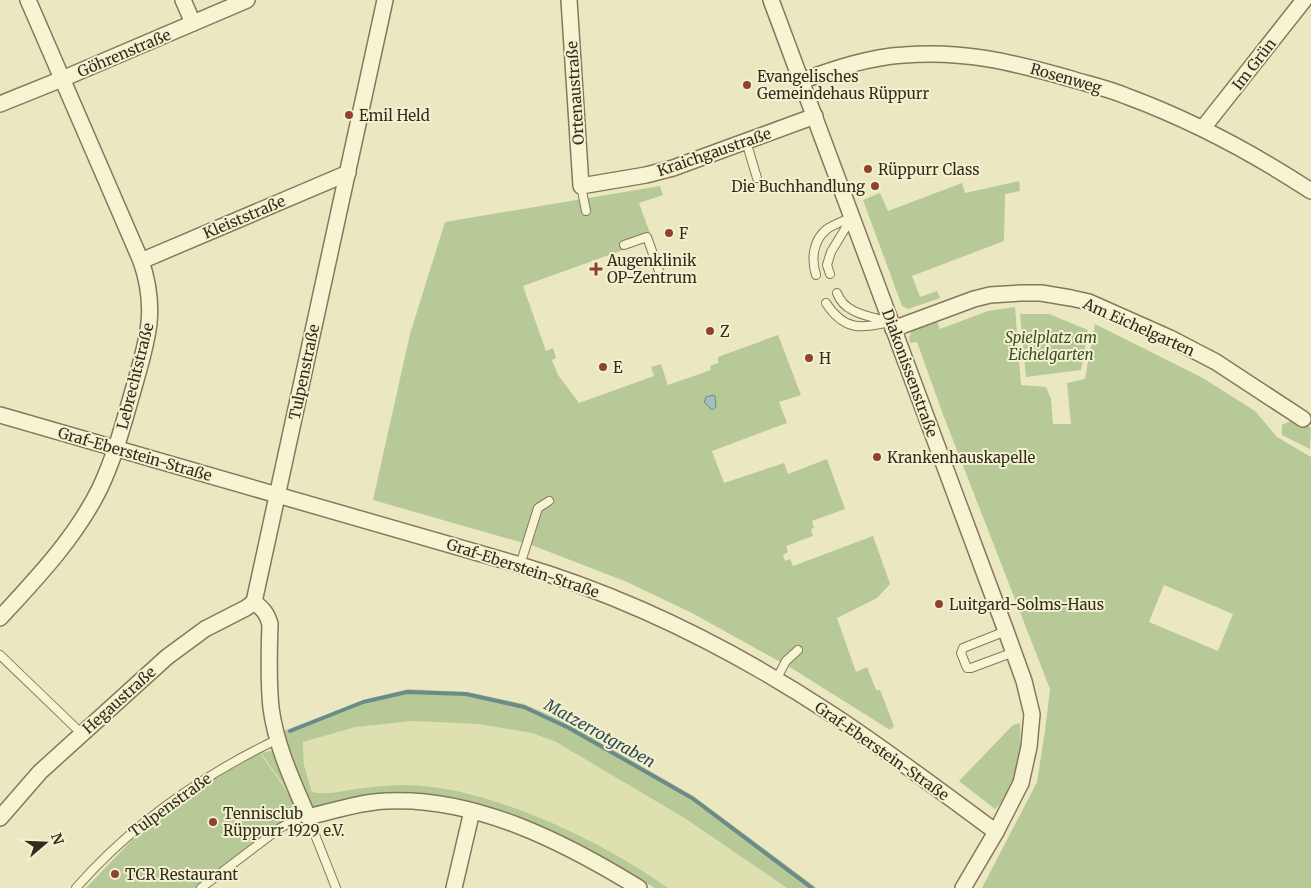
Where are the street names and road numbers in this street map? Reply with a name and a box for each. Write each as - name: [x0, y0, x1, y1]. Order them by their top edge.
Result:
- street label: Göhrenstraße: [74, 25, 174, 81]
- street label: Im Grün: [1228, 34, 1280, 94]
- street label: Ortenaustraße: [562, 40, 588, 145]
- street label: Rosenweg: [1028, 59, 1104, 97]
- street label: Kraichgaustraße: [654, 124, 774, 180]
- street label: Kleiststraße: [200, 191, 288, 243]
- street label: Am Eichelgarten: [1079, 293, 1198, 360]
- street label: Diakonissenstraße: [878, 306, 942, 440]
- street label: Lebrechtstraße: [113, 320, 157, 431]
- street label: Tulpenstraße: [285, 322, 323, 422]
- street label: Graf-Eberstein-Straße: [56, 423, 214, 485]
- street label: Graf-Eberstein-Straße: [444, 534, 602, 602]
- street label: Hegaustraße: [79, 662, 160, 738]
- street label: Graf-Eberstein-Straße: [811, 698, 953, 805]
- street label: Tulpenstraße: [125, 769, 215, 841]

